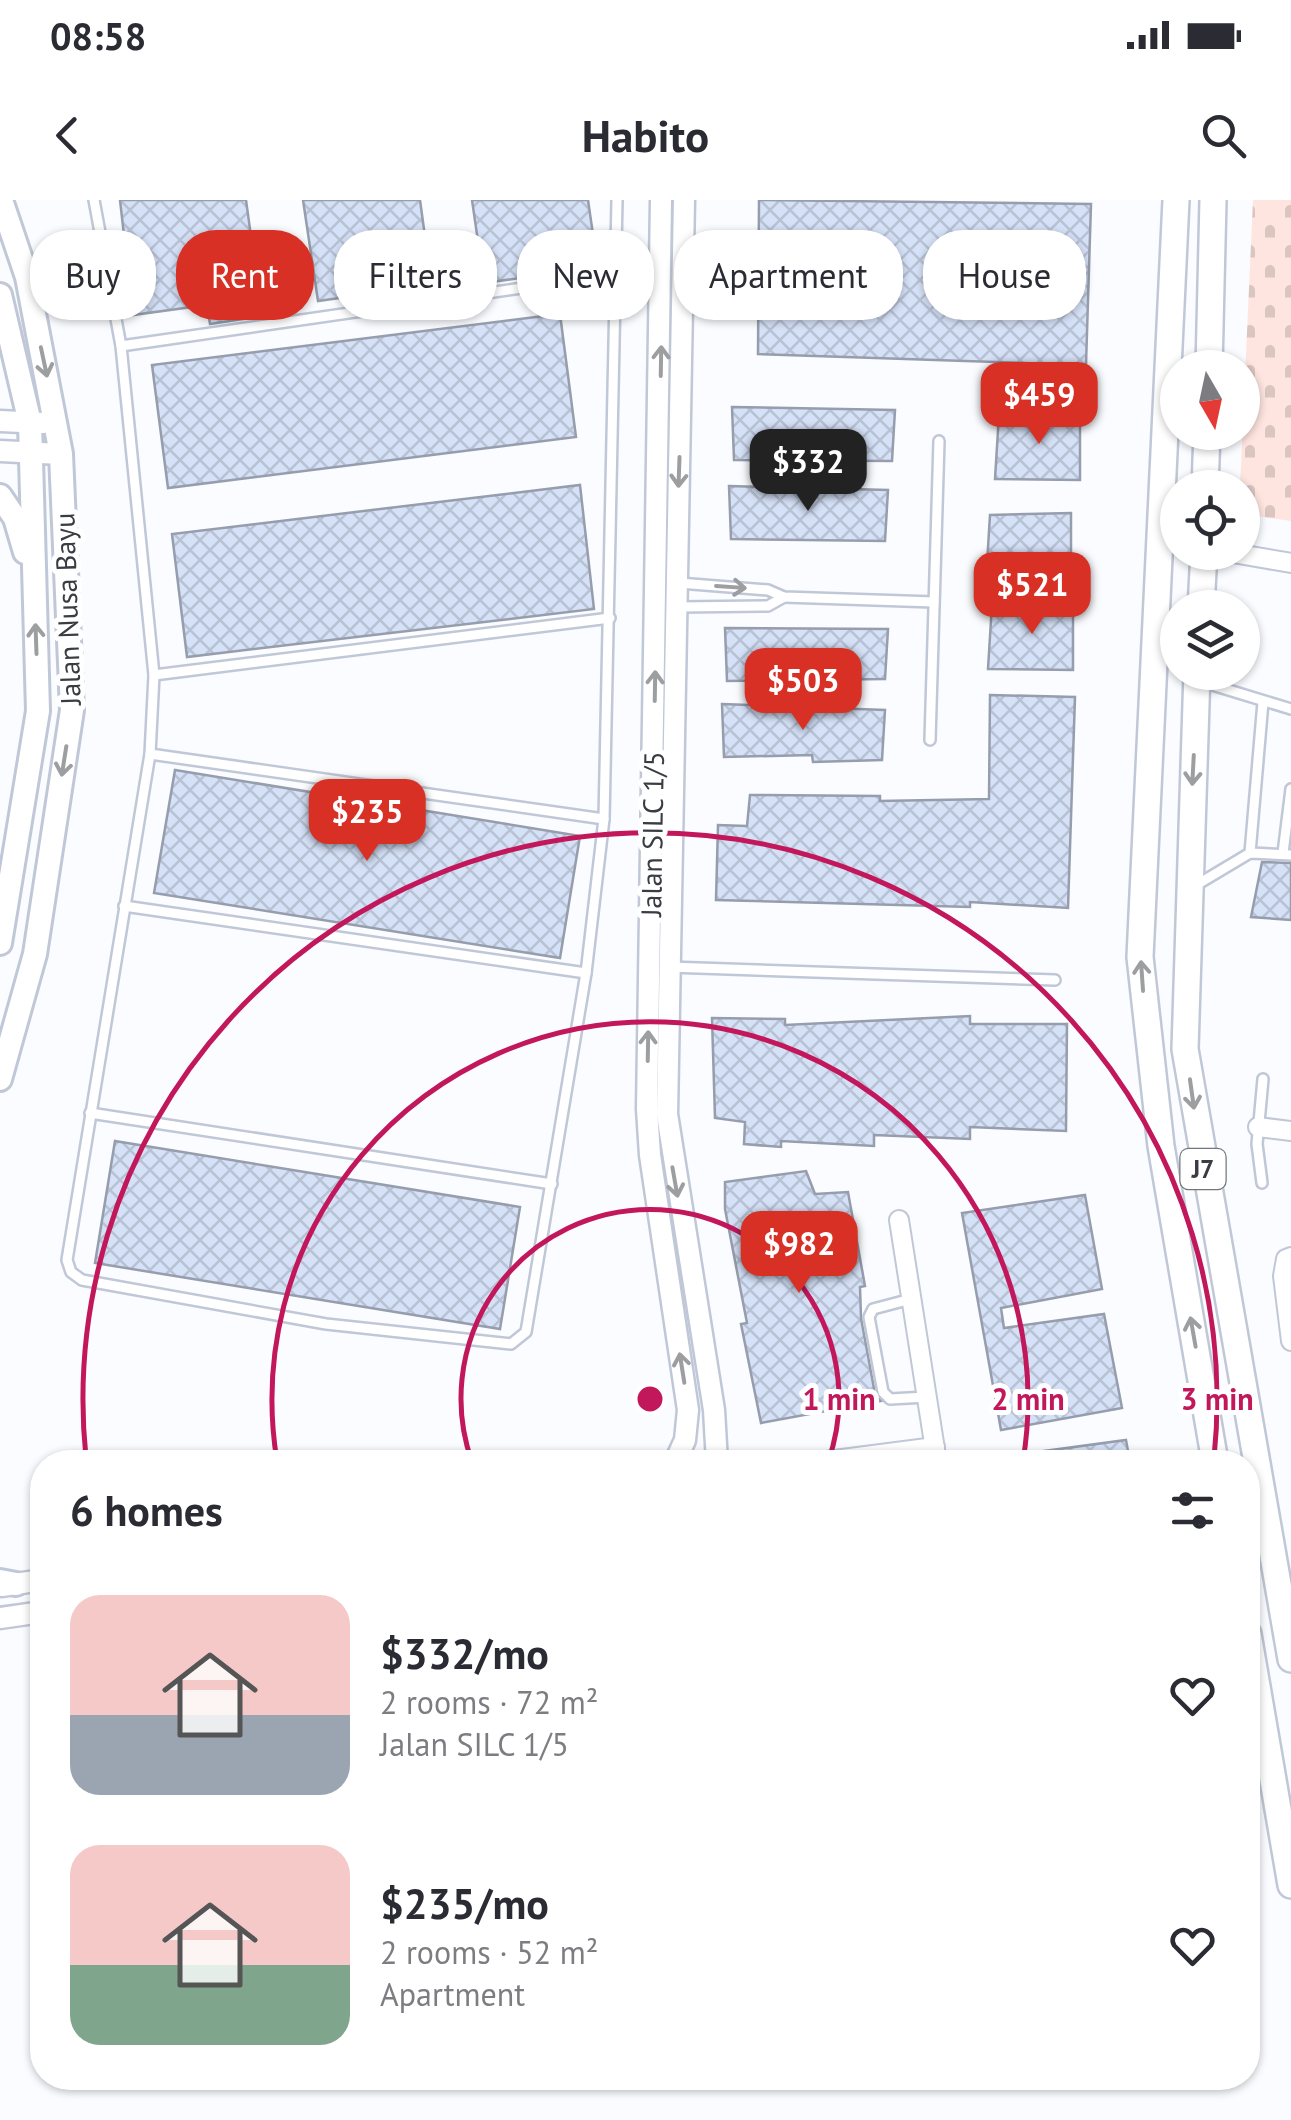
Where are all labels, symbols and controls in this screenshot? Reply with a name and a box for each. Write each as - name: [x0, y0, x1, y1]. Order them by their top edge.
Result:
- text: 08:58: [50, 11, 146, 60]
- text: Habito: [582, 106, 709, 164]
- icon: back: [40, 108, 95, 163]
- icon: search: [1196, 108, 1251, 163]
- chip: Buy: [30, 230, 156, 320]
- chip: Rent: [176, 230, 314, 320]
- chip: Filters: [334, 230, 497, 320]
- chip: New: [517, 230, 654, 320]
- chip: Apartment: [674, 230, 903, 320]
- chip: House: [923, 230, 1086, 320]
- one-way arrow: [36, 345, 55, 377]
- one-way arrow: [652, 345, 670, 378]
- north arrow: [1160, 350, 1260, 450]
- map controls: [1160, 350, 1260, 690]
- pin: $459: [980, 362, 1098, 447]
- text: $459: [1003, 373, 1075, 415]
- pin: $332: [749, 429, 867, 514]
- text: $332: [772, 440, 844, 482]
- one-way arrow: [670, 456, 689, 488]
- button: locate: [1160, 470, 1260, 570]
- street label: Jalan Nusa Bayu: [45, 512, 89, 707]
- pin: $521: [973, 552, 1091, 637]
- text: $521: [996, 563, 1068, 605]
- one-way arrow: [714, 578, 746, 597]
- button: layers: [1160, 590, 1260, 690]
- one-way arrow: [27, 623, 46, 655]
- pin: $503: [744, 648, 862, 733]
- text: $503: [767, 659, 839, 701]
- one-way arrow: [646, 670, 664, 702]
- one-way arrow: [55, 744, 73, 776]
- street label: Jalan SILC 1/5: [632, 751, 672, 918]
- one-way arrow: [1183, 753, 1202, 785]
- pin: $235: [308, 779, 426, 864]
- text: $235: [331, 790, 403, 832]
- one-way arrow: [1132, 960, 1151, 992]
- one-way arrow: [639, 1030, 658, 1062]
- one-way arrow: [1183, 1078, 1201, 1110]
- road number: J7: [1180, 1149, 1226, 1189]
- one-way arrow: [666, 1165, 685, 1198]
- pin: $982: [740, 1211, 858, 1296]
- text: $982: [763, 1222, 835, 1264]
- one-way arrow: [1183, 1316, 1202, 1349]
- one-way arrow: [672, 1352, 691, 1385]
- text: 1 min: [802, 1379, 876, 1418]
- text: 2 min: [991, 1379, 1065, 1418]
- text: 3 min: [1180, 1379, 1254, 1418]
- centre of rings: [632, 1381, 668, 1417]
- text: 6 homes: [70, 1483, 223, 1538]
- icon: filters: [1165, 1483, 1220, 1538]
- text: $332/mo: [380, 1626, 549, 1681]
- icon: home: [150, 1635, 270, 1755]
- icon: heart: [1165, 1668, 1220, 1723]
- text: 2 rooms · 72 m²: [380, 1681, 598, 1723]
- text: Jalan SILC 1/5: [380, 1723, 569, 1765]
- text: $235/mo: [380, 1876, 549, 1931]
- icon: home: [150, 1885, 270, 2005]
- icon: heart: [1165, 1918, 1220, 1973]
- text: 2 rooms · 52 m²: [380, 1931, 598, 1973]
- text: Apartment: [380, 1973, 525, 2015]

